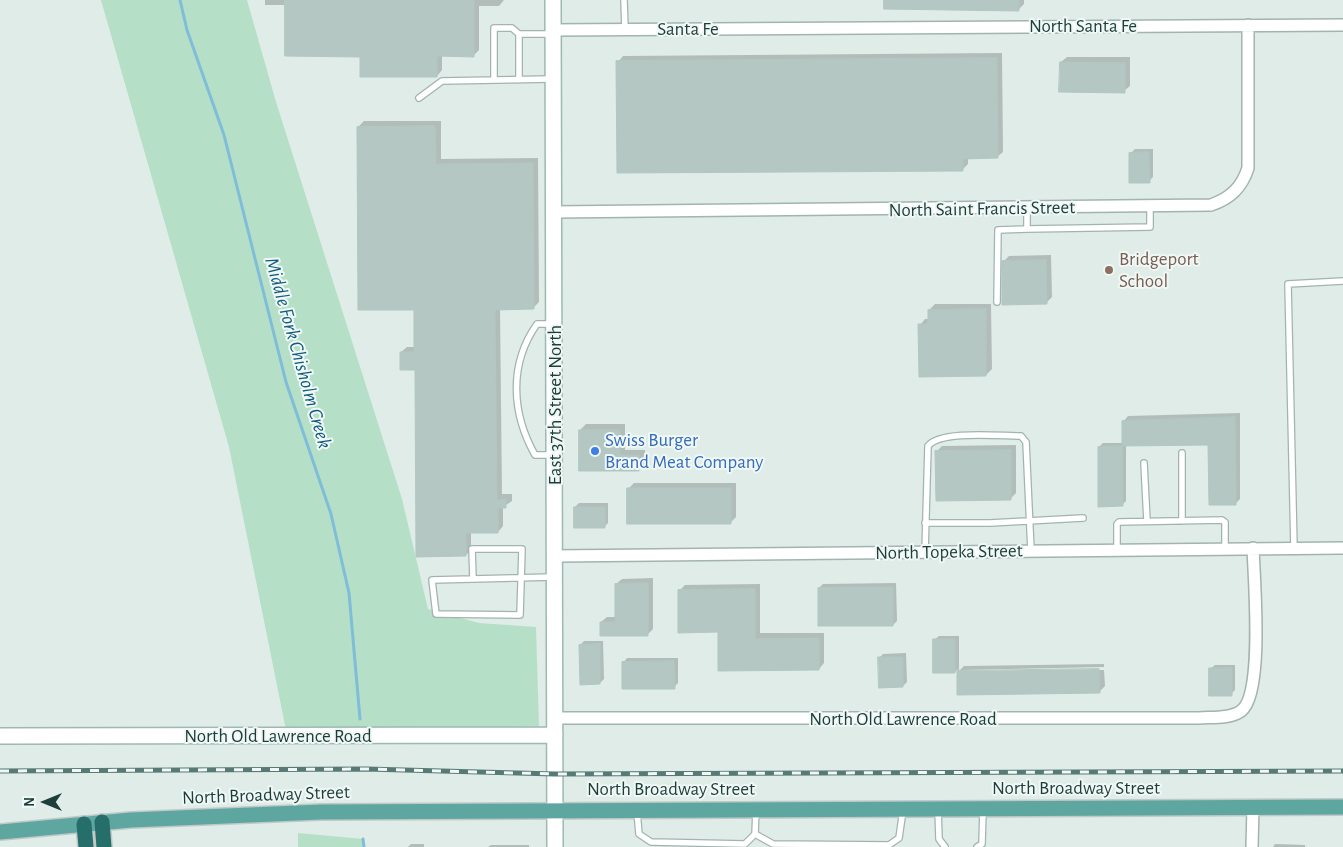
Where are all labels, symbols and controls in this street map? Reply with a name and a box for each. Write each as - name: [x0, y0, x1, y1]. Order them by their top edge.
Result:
- street label: North Santa Fe: [1029, 15, 1137, 37]
- street label: Santa Fe: [657, 18, 719, 40]
- street label: North Saint Francis Street: [889, 196, 1075, 222]
- place label: Bridgeport School: [1119, 248, 1199, 292]
- water label: Middle Fork Chisholm Creek: [259, 255, 337, 451]
- marker: Bridgeport School: [1103, 264, 1115, 276]
- street label: East 37th Street North: [544, 325, 566, 485]
- place label: Swiss Burger Brand Meat Company: [605, 429, 763, 473]
- marker: Swiss Burger Brand Meat Company: [589, 445, 601, 457]
- street label: North Topeka Street: [875, 539, 1023, 565]
- street label: North Old Lawrence Road: [809, 708, 997, 730]
- street label: North Old Lawrence Road: [184, 725, 372, 747]
- north arrow: [20, 777, 70, 827]
- street label: North Broadway Street: [992, 777, 1160, 799]
- street label: North Broadway Street: [587, 778, 755, 800]
- street label: North Broadway Street: [182, 781, 350, 809]
- text: N: [23, 797, 37, 807]

